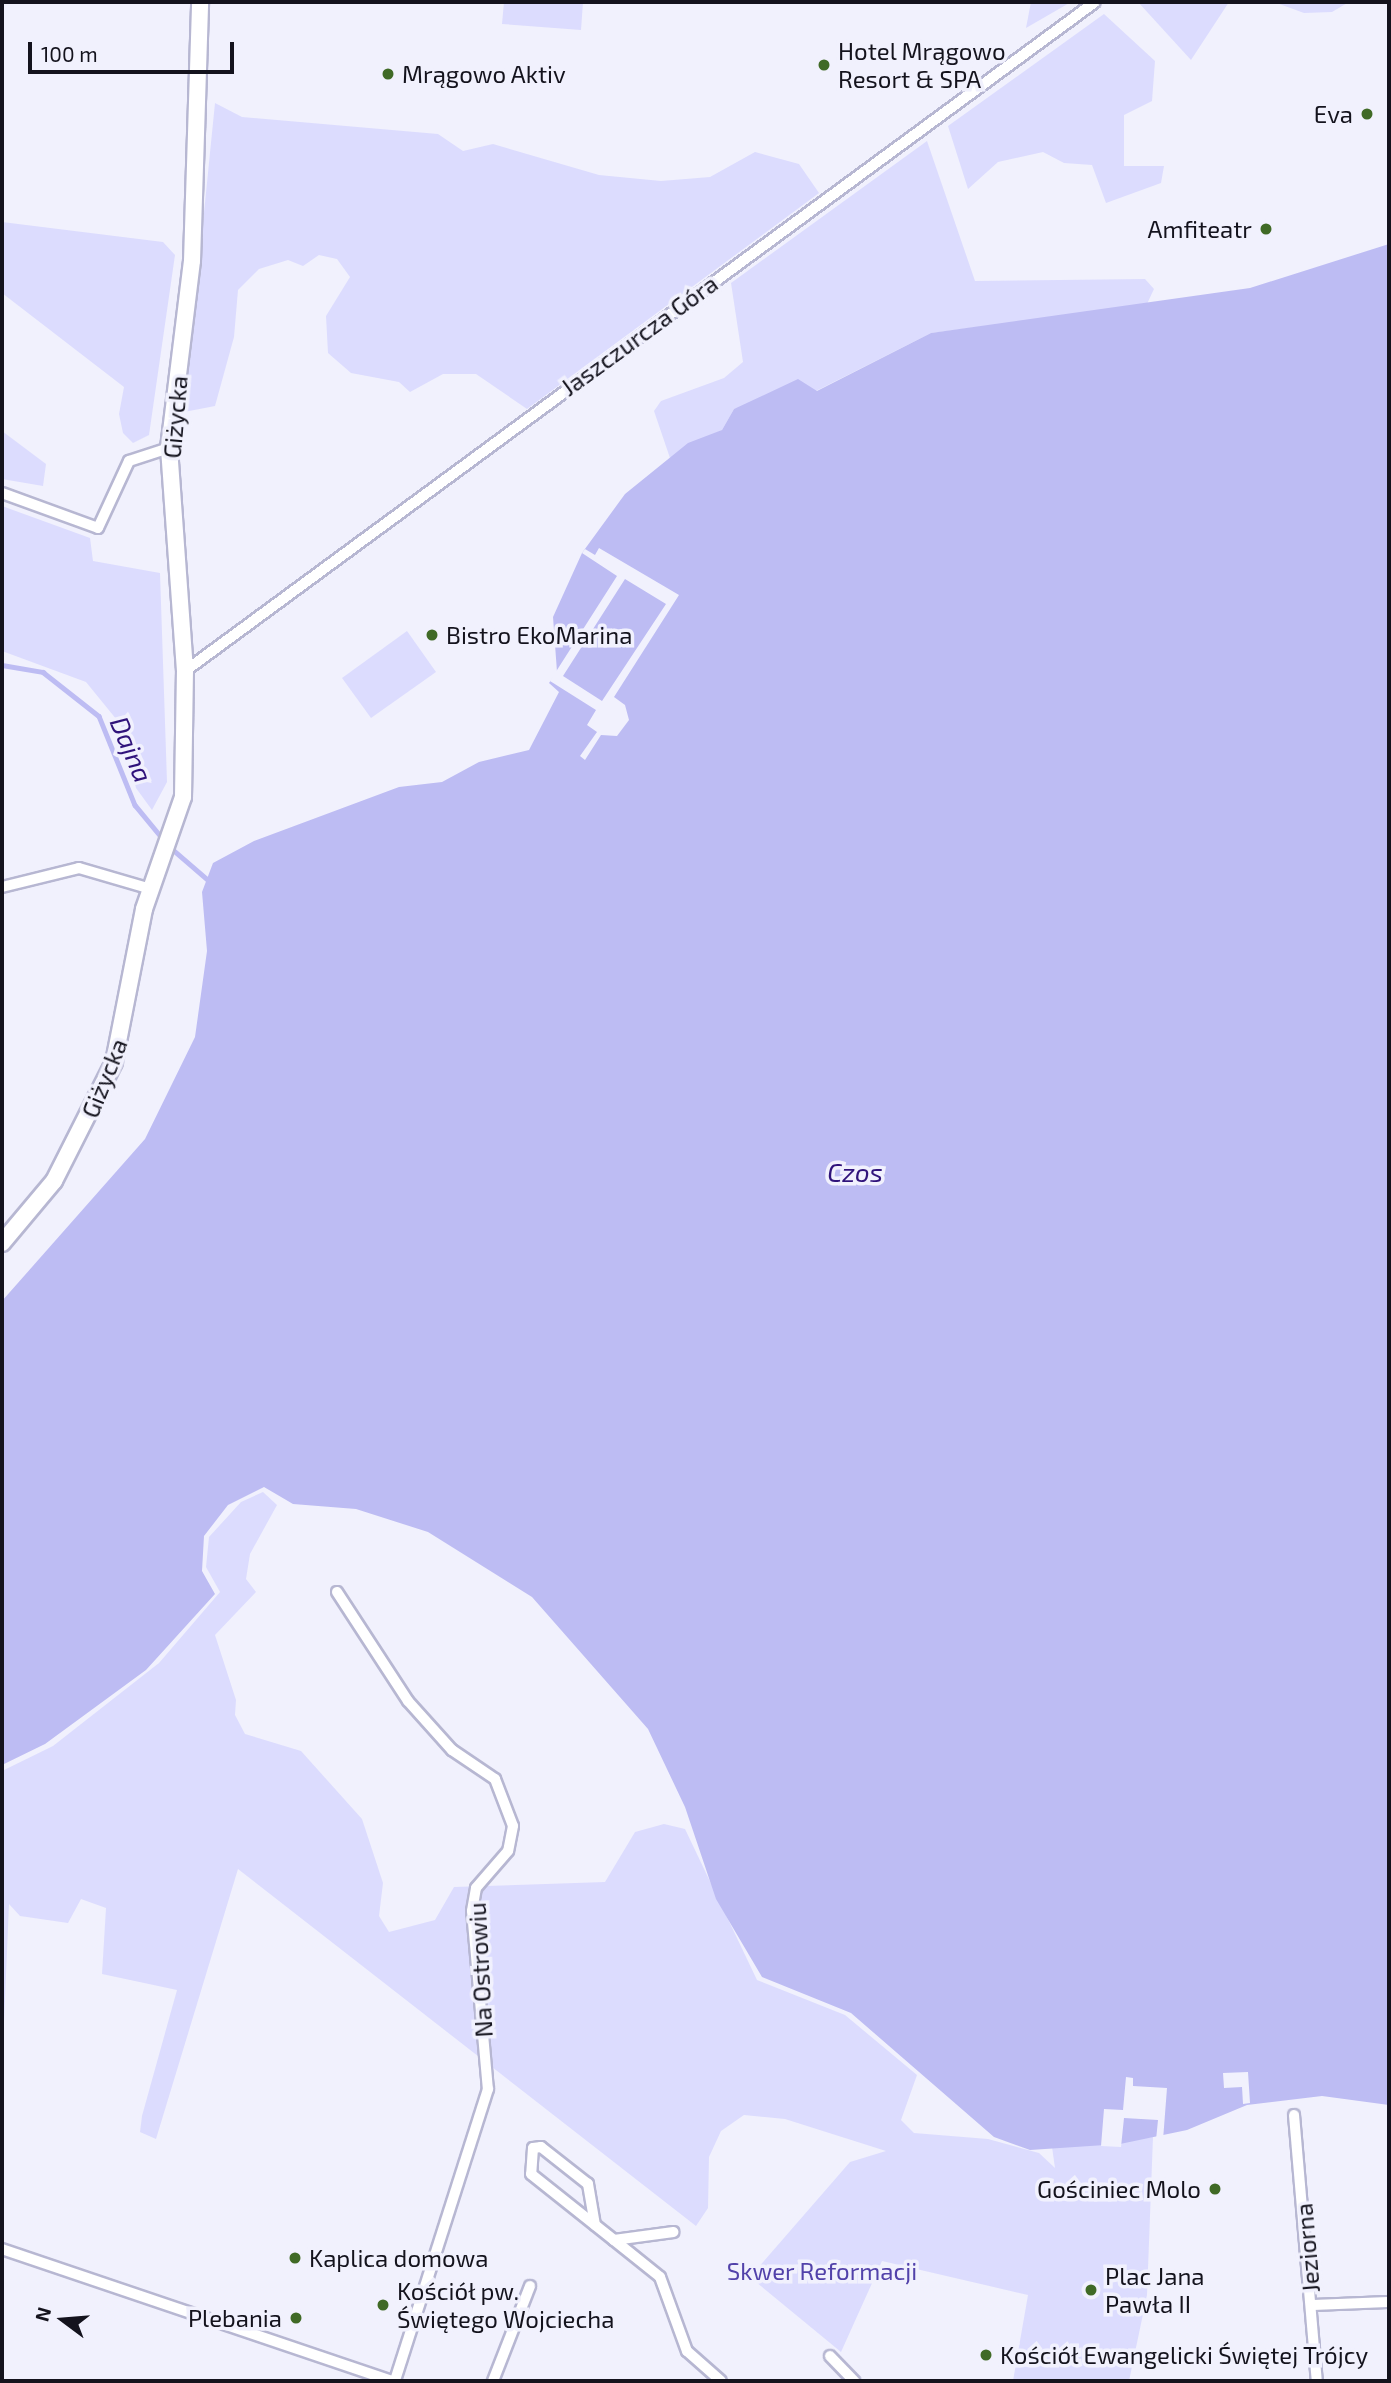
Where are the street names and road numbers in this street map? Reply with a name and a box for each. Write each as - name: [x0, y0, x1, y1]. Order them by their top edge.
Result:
- street label: Jaszczurcza Góra: [555, 268, 723, 402]
- street label: Giżycka: [157, 374, 193, 460]
- street label: Giżycka: [75, 1034, 133, 1122]
- street label: Na Ostrowiu: [462, 1902, 498, 2038]
- street label: Jeziorna: [1289, 2202, 1325, 2294]

